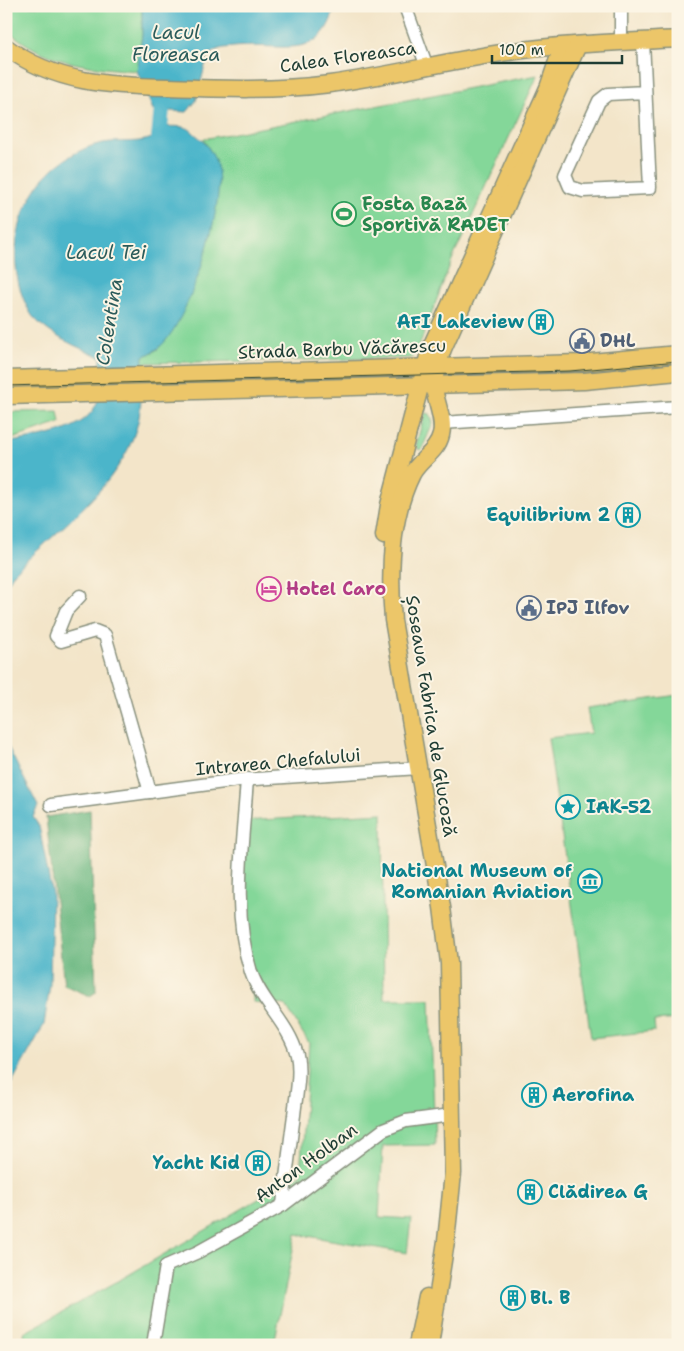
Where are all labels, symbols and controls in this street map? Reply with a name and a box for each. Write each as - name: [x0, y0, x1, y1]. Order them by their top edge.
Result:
- water label: Lacul Floreasca: [132, 20, 220, 67]
- scale bar: [492, 32, 622, 64]
- street label: Calea Floreasca: [278, 36, 418, 78]
- text: 100 m: [499, 40, 544, 60]
- place label: Fosta Bază Sportivă RADET: [362, 192, 509, 237]
- sports icon: Fosta Bază Sportivă RADET: [331, 201, 357, 227]
- water label: Lacul Tei: [66, 240, 147, 265]
- water label: Colentina: [90, 277, 128, 367]
- building icon: AFI Lakeview: [528, 309, 554, 335]
- place label: AFI Lakeview: [397, 310, 525, 334]
- public building icon: DHL: [569, 328, 595, 354]
- place label: DHL: [600, 329, 636, 353]
- street label: Strada Barbu Văcărescu: [238, 333, 446, 365]
- building icon: Equilibrium 2: [615, 502, 641, 528]
- place label: Equilibrium 2: [486, 503, 610, 527]
- hotel icon: Hotel Caro: [256, 576, 282, 602]
- place label: Hotel Caro: [286, 577, 386, 601]
- street label: Șoseaua Fabrica de Glucoză: [400, 593, 462, 839]
- public building icon: IPJ Ilfov: [516, 595, 542, 621]
- place label: IPJ Ilfov: [546, 596, 629, 620]
- street label: Intrarea Chefalului: [194, 743, 362, 781]
- place icon: IAK-52: [555, 794, 581, 820]
- place label: IAK-52: [586, 795, 652, 819]
- place label: National Museum of Romanian Aviation: [381, 859, 573, 904]
- museum icon: National Museum of Romanian Aviation: [577, 868, 603, 894]
- building icon: Aerofina: [521, 1082, 547, 1108]
- place label: Aerofina: [552, 1083, 635, 1107]
- street label: Anton Holban: [250, 1118, 362, 1208]
- building icon: Yacht Kid: [245, 1150, 271, 1176]
- place label: Yacht Kid: [152, 1151, 240, 1175]
- building icon: Clădirea G: [517, 1179, 543, 1205]
- place label: Clădirea G: [548, 1180, 648, 1204]
- building icon: Bl. B: [500, 1285, 526, 1311]
- place label: Bl. B: [530, 1286, 570, 1310]

